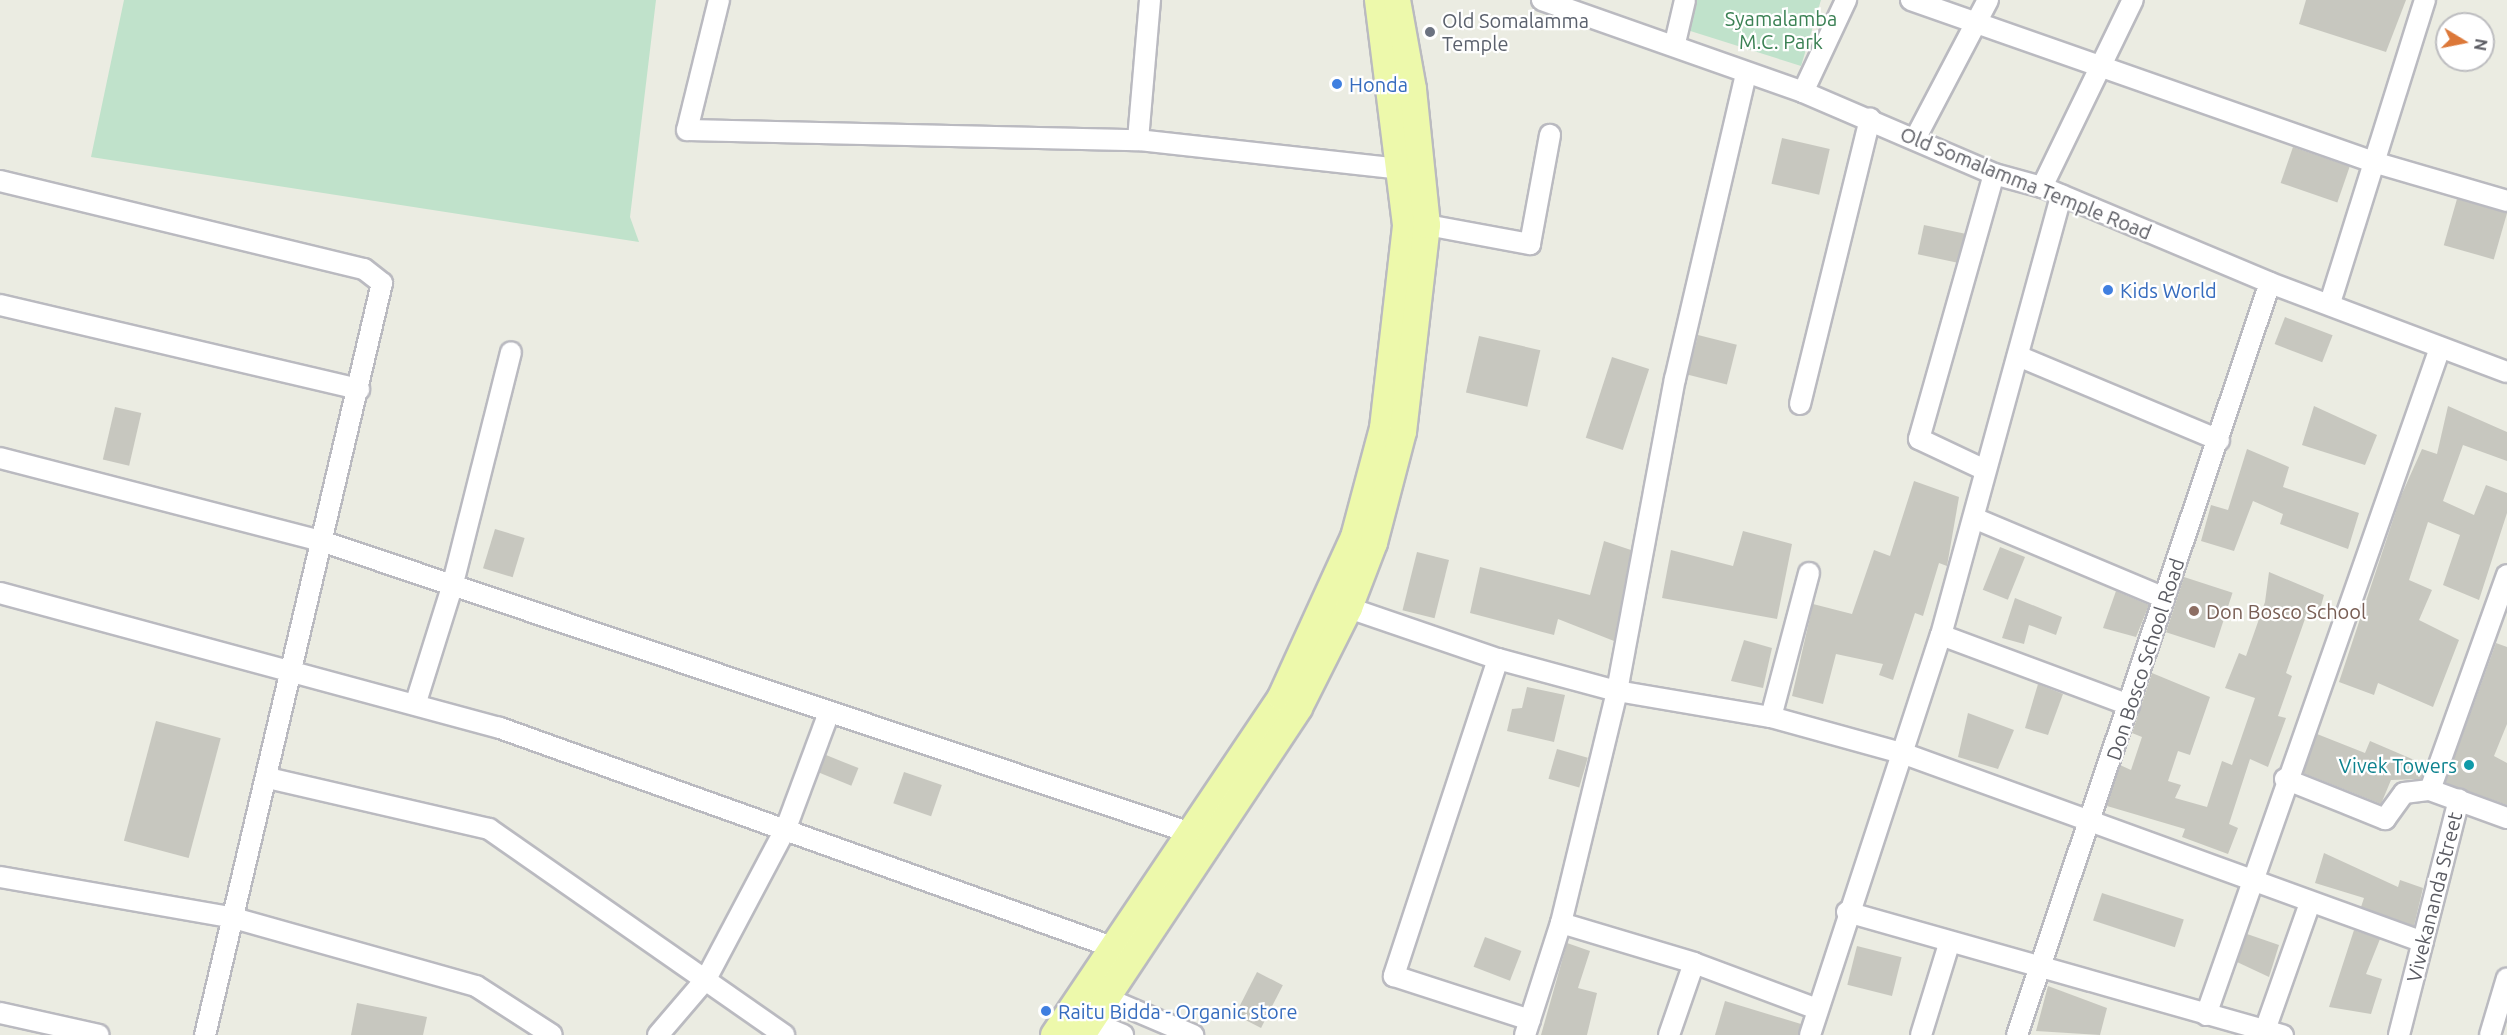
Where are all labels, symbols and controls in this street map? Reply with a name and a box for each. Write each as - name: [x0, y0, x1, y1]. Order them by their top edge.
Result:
- park label: Syamalamba M.C. Park: [1725, 6, 1837, 53]
- place label: Old Somalamma Temple: [1442, 8, 1589, 55]
- north arrow: [2435, 12, 2495, 72]
- marker: Old Somalamma Temple: [1423, 25, 1437, 39]
- text: N: [2471, 37, 2491, 52]
- place label: Honda: [1349, 72, 1408, 96]
- marker: Honda: [1330, 77, 1344, 91]
- street label: Old Somalamma Temple Road: [1897, 122, 2155, 244]
- place label: Kids World: [2120, 278, 2217, 302]
- marker: Kids World: [2101, 283, 2115, 297]
- street label: Don Bosco School Road: [2101, 555, 2189, 763]
- place label: Don Bosco School: [2206, 599, 2366, 623]
- marker: Don Bosco School: [2187, 604, 2201, 618]
- place label: Vivek Towers: [2339, 753, 2457, 777]
- marker: Vivek Towers: [2462, 758, 2476, 772]
- street label: Vivekananda Street: [2401, 809, 2467, 985]
- place label: Raitu Bidda - Organic store: [1058, 999, 1297, 1023]
- marker: Raitu Bidda - Organic store: [1039, 1004, 1053, 1018]

